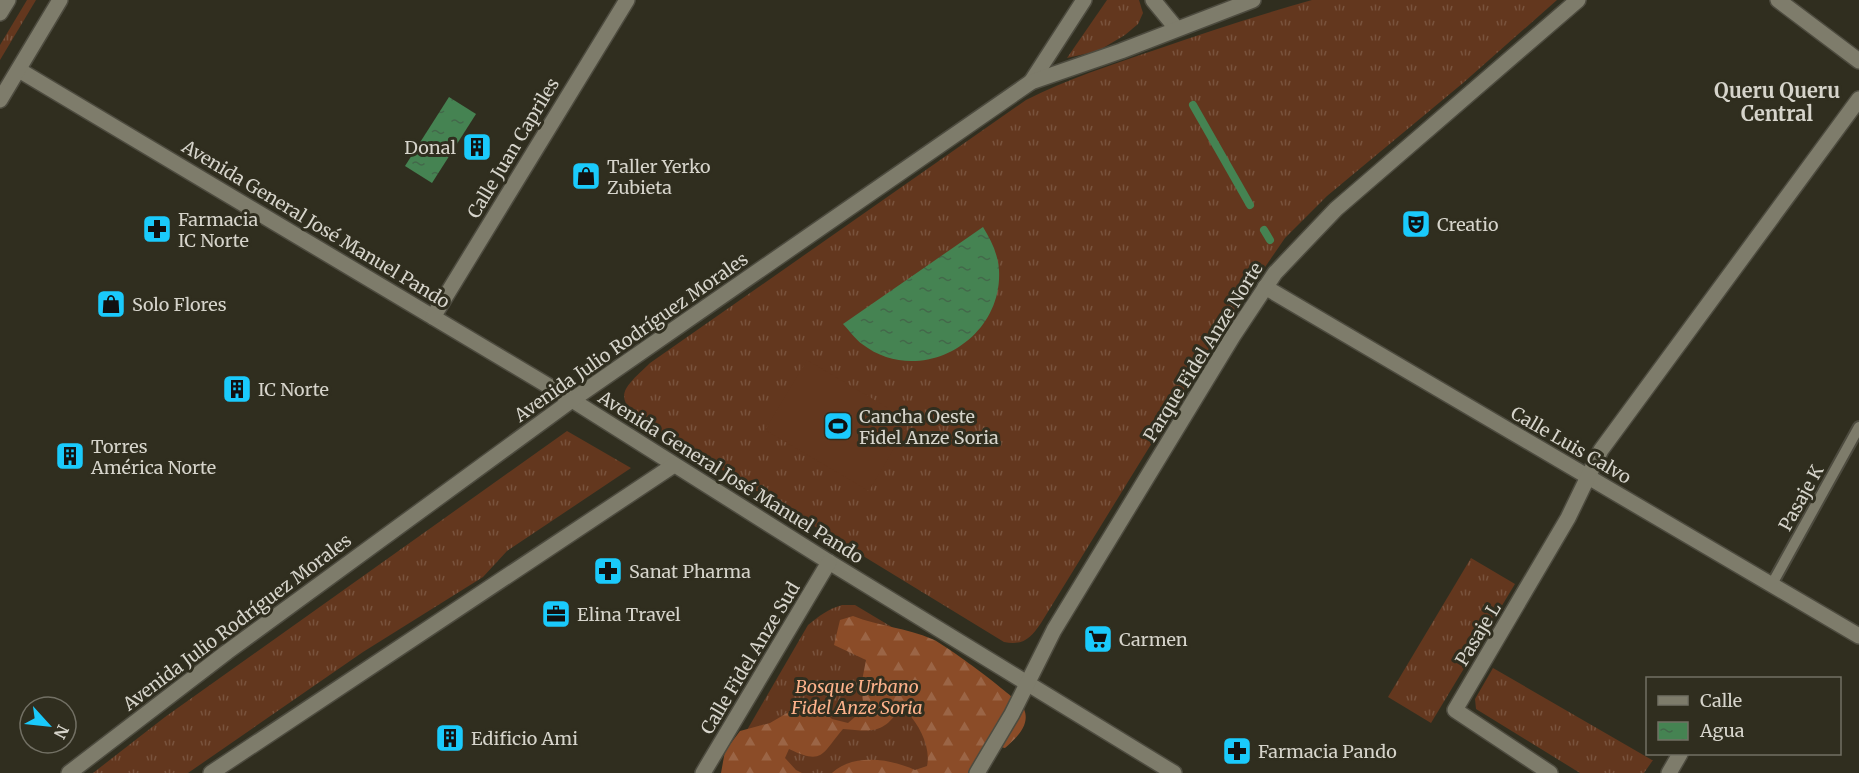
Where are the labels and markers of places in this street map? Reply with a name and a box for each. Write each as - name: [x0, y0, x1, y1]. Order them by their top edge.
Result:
- building icon: Donal: [461, 131, 493, 163]
- place label: Donal: [404, 136, 456, 159]
- place label: Taller Yerko Zubieta: [607, 155, 710, 199]
- shop icon: Taller Yerko Zubieta: [570, 160, 602, 192]
- place label: Farmacia IC Norte: [178, 208, 258, 252]
- theatre icon: Creatio: [1400, 208, 1432, 240]
- pharmacy icon: Farmacia IC Norte: [141, 213, 173, 245]
- place label: Creatio: [1437, 213, 1499, 236]
- shop icon: Solo Flores: [95, 288, 127, 320]
- place label: Solo Flores: [132, 293, 227, 316]
- building icon: IC Norte: [221, 373, 253, 405]
- place label: IC Norte: [258, 378, 329, 401]
- place label: Cancha Oeste Fidel Anze Soria: [859, 405, 999, 449]
- sports icon: Cancha Oeste Fidel Anze Soria: [822, 410, 854, 442]
- place label: Torres América Norte: [90, 435, 216, 479]
- building icon: Torres América Norte: [54, 440, 86, 472]
- pharmacy icon: Sanat Pharma: [592, 555, 624, 587]
- place label: Sanat Pharma: [629, 560, 751, 583]
- office icon: Elina Travel: [540, 598, 572, 630]
- place label: Elina Travel: [577, 603, 681, 626]
- supermarket icon: Carmen: [1082, 623, 1114, 655]
- place label: Carmen: [1119, 628, 1188, 651]
- building icon: Edificio Ami: [434, 722, 466, 754]
- place label: Edificio Ami: [471, 727, 578, 750]
- pharmacy icon: Farmacia Pando: [1221, 735, 1253, 767]
- place label: Farmacia Pando: [1258, 740, 1397, 763]

